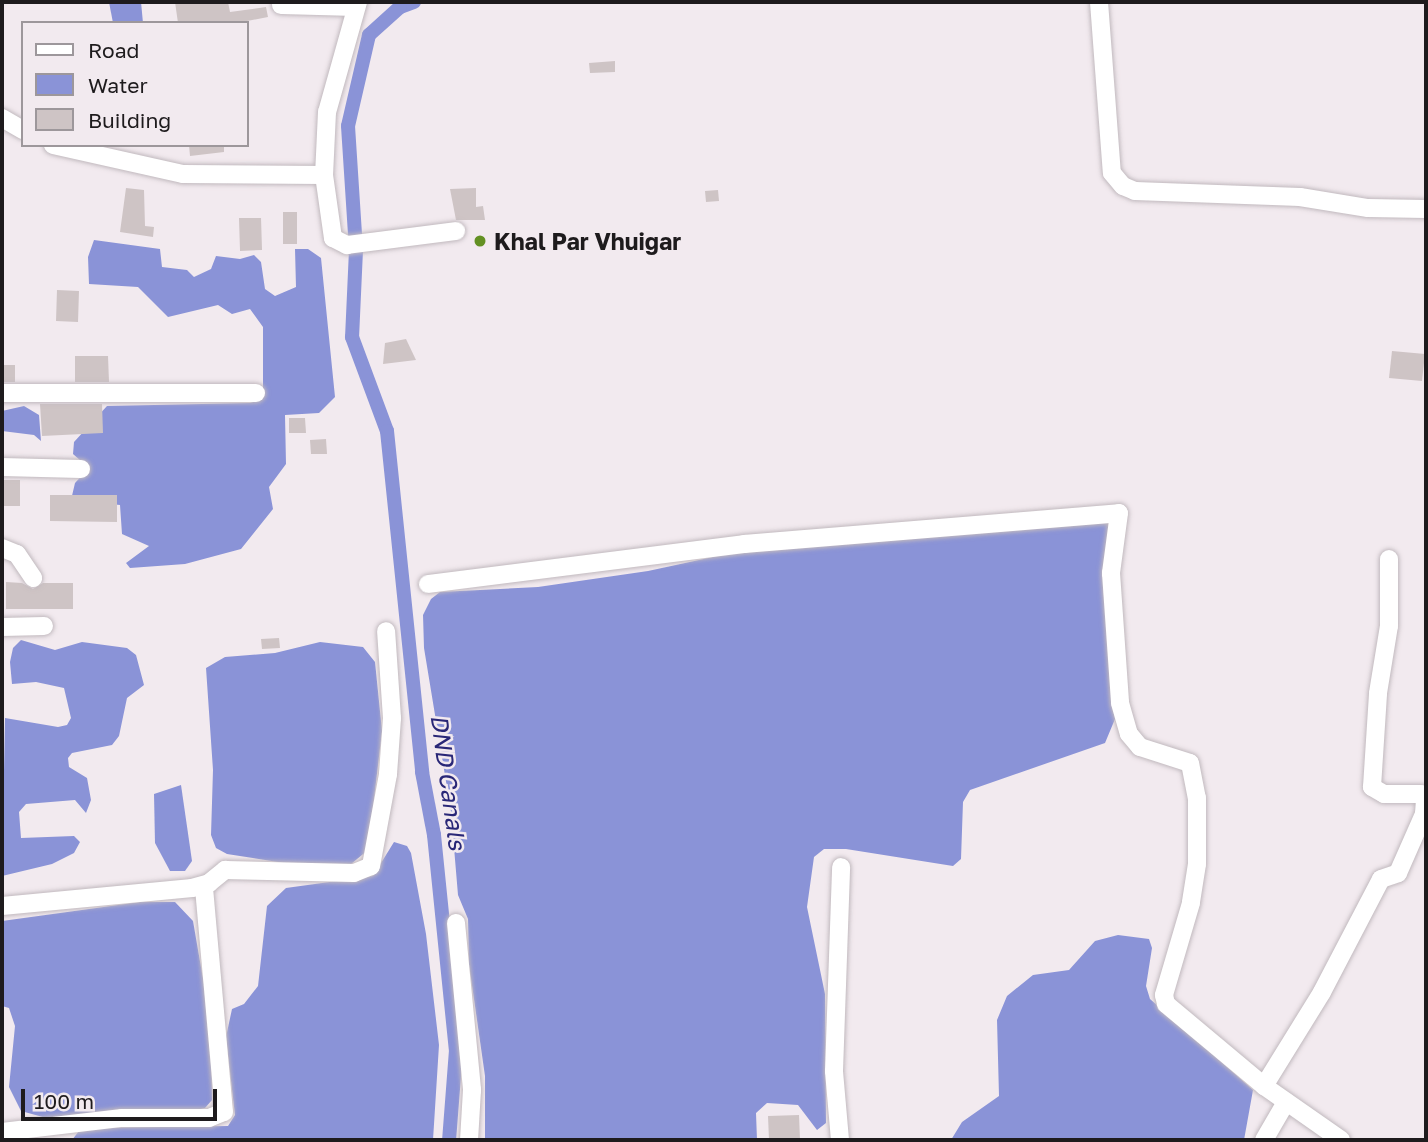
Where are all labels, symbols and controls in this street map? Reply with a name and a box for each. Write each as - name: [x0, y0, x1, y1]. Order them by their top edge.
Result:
- legend: [21, 21, 248, 147]
- text: Road: [88, 37, 139, 63]
- text: Water: [88, 72, 148, 98]
- text: Building: [88, 107, 171, 133]
- place label: Khal Par Vhuigar: [494, 227, 681, 255]
- marker: Khal Par Vhuigar: [472, 233, 488, 249]
- water label: DND Canals: [425, 712, 473, 852]
- scale bar: [24, 1076, 220, 1120]
- text: 100 m: [34, 1088, 94, 1114]

